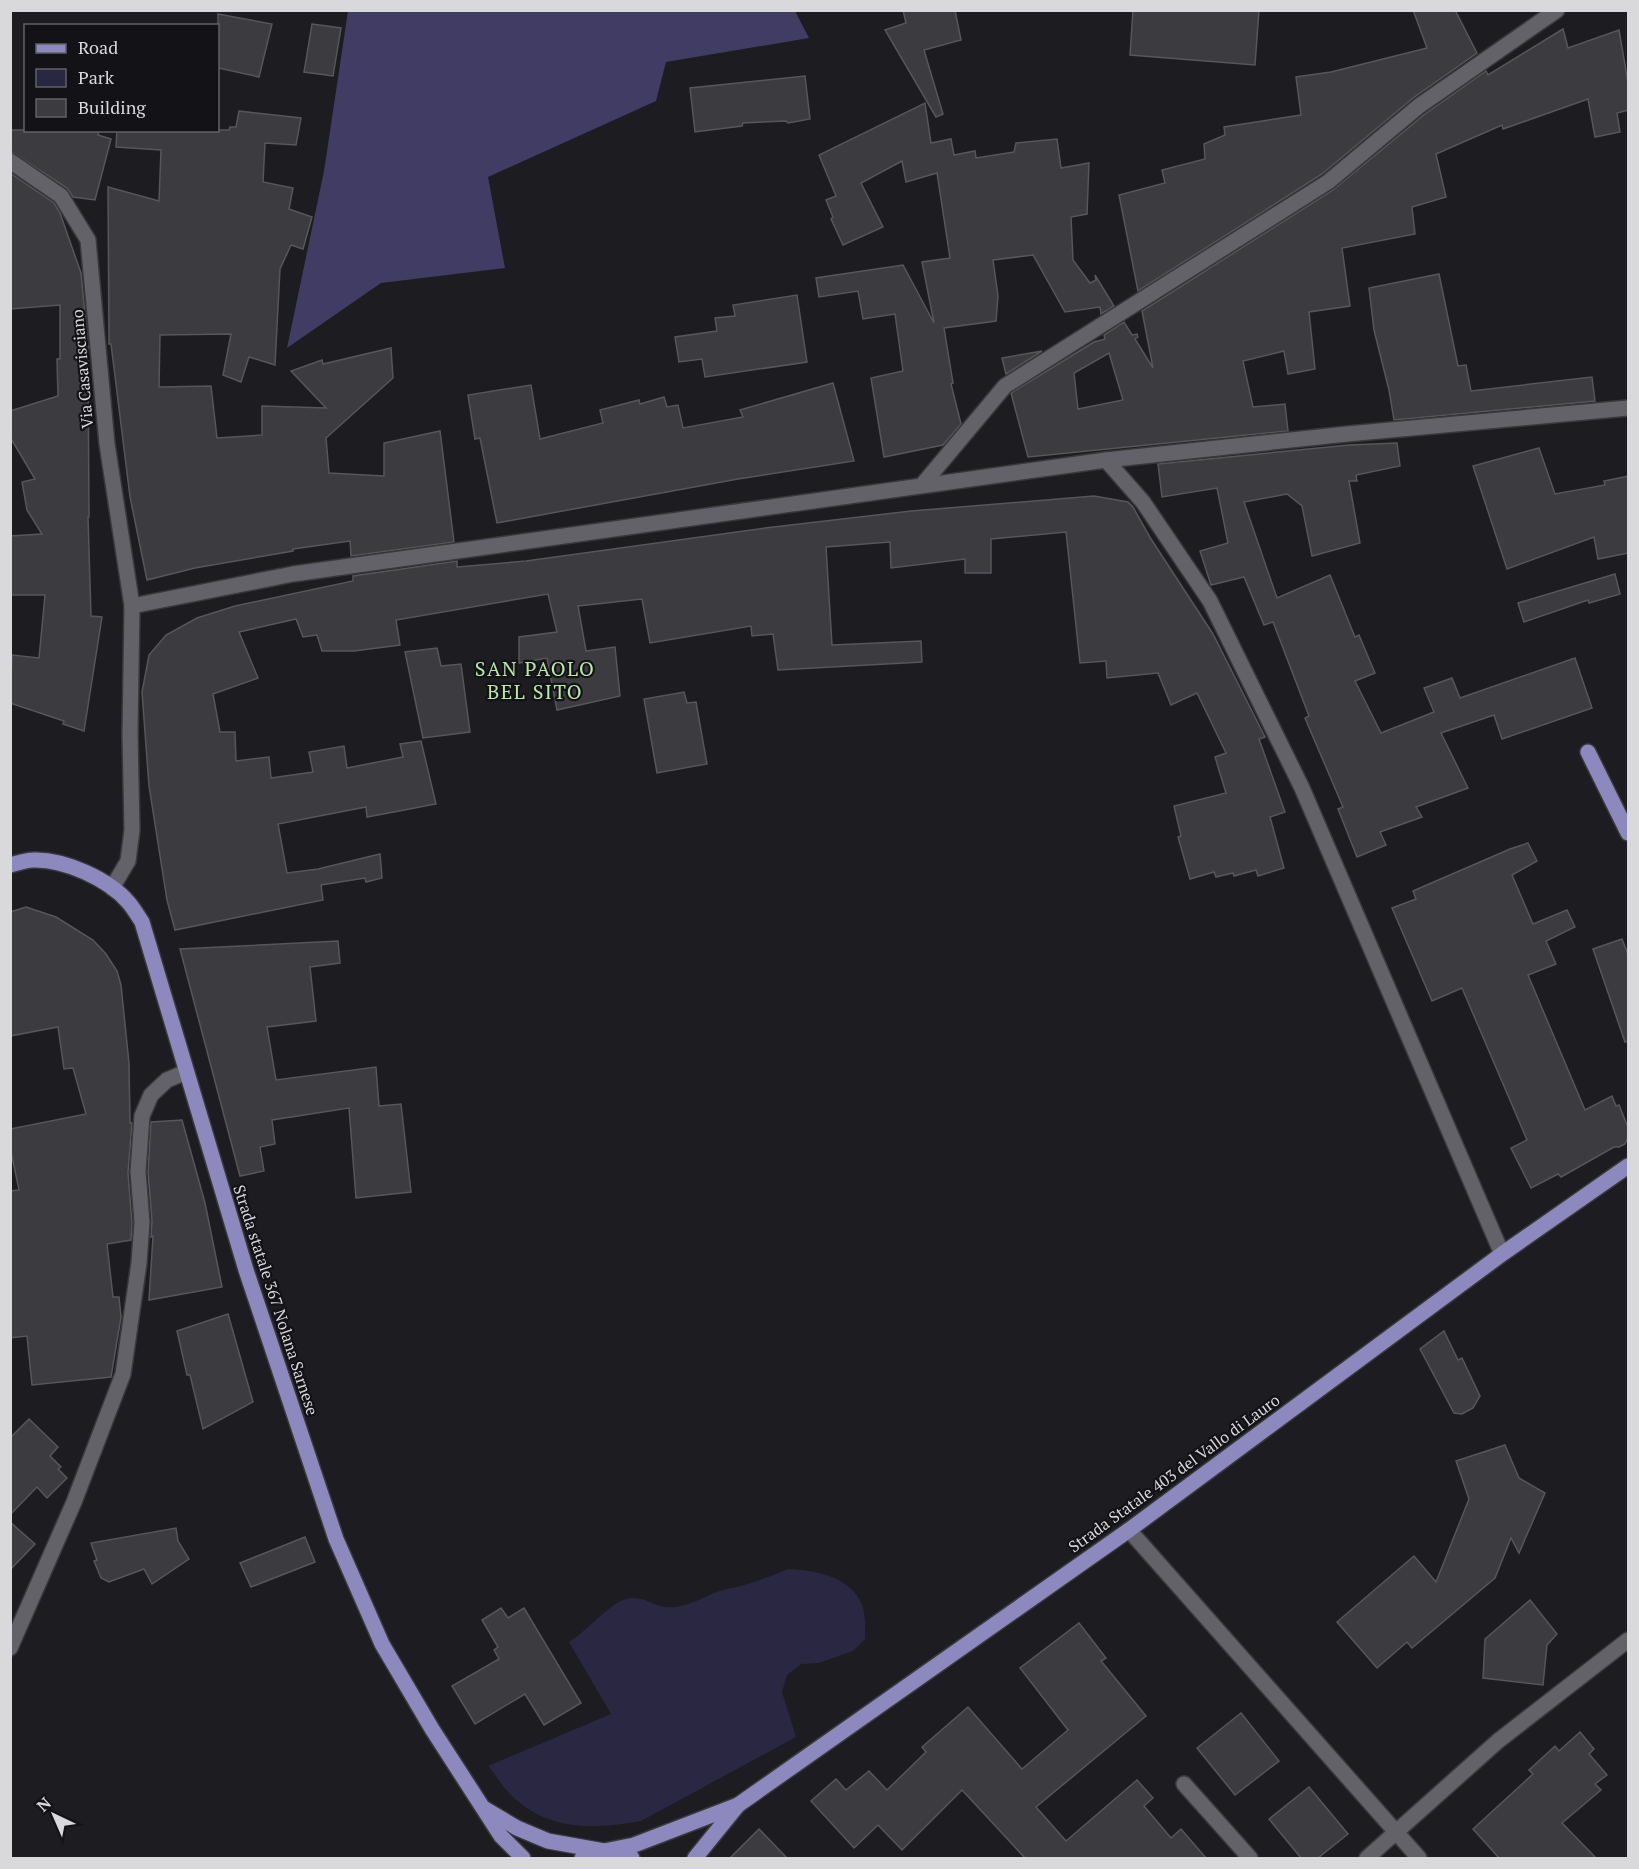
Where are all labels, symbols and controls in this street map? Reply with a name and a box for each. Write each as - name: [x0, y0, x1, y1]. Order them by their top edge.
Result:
- legend: [24, 24, 219, 132]
- text: Road: [78, 35, 118, 59]
- text: Park: [78, 65, 115, 89]
- text: Building: [78, 95, 146, 119]
- street label: Via Casavisciano: [66, 308, 98, 430]
- district label: SAN PAOLO BEL SITO: [475, 655, 595, 705]
- street label: Strada statale 367 Nolana Sarnese: [228, 1182, 324, 1418]
- street label: Strada Statale 403 del Vallo di Lauro: [1064, 1389, 1284, 1557]
- north arrow: [24, 1785, 84, 1845]
- text: N: [32, 1792, 56, 1816]

